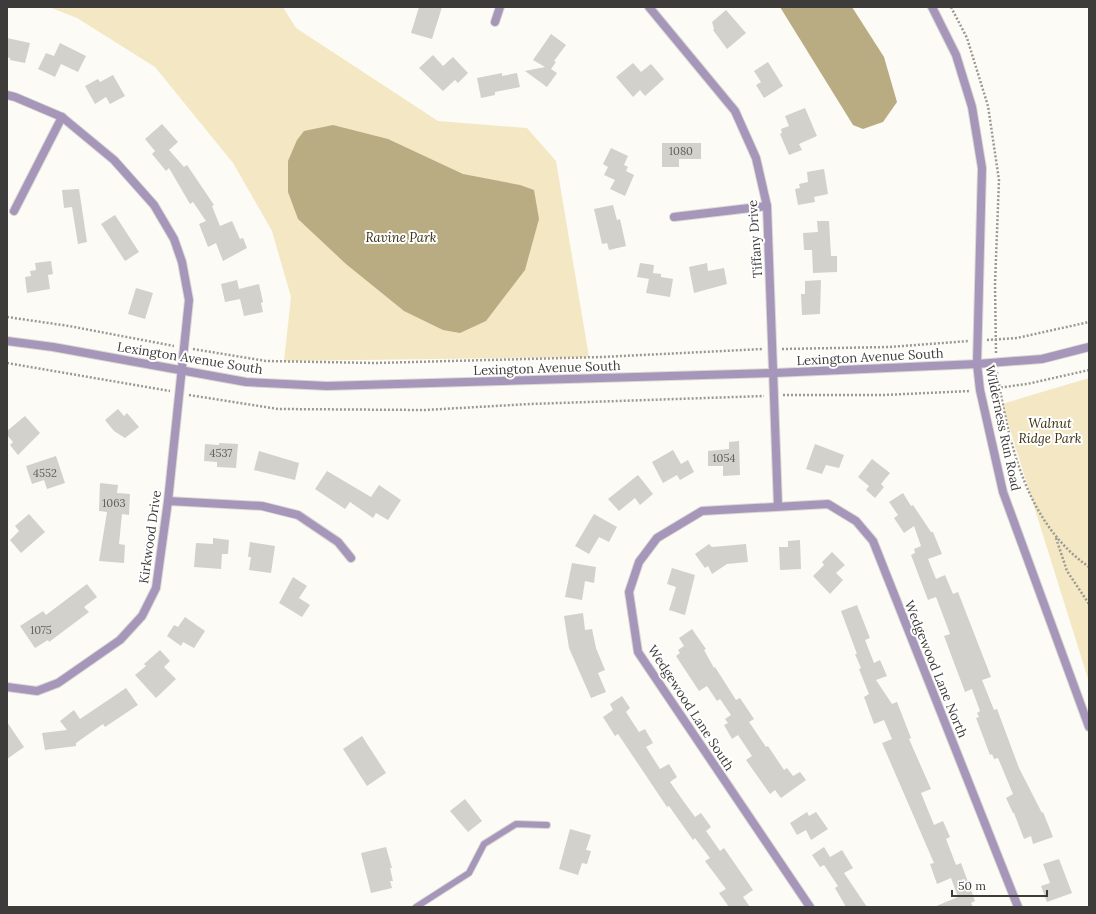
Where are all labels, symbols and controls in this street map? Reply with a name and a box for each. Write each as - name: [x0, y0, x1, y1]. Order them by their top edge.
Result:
- house number: 1080: [669, 144, 693, 158]
- street label: Tiffany Drive: [744, 199, 766, 279]
- park label: Ravine Park: [365, 229, 437, 246]
- street label: Lexington Avenue South: [116, 338, 264, 378]
- street label: Lexington Avenue South: [796, 345, 944, 369]
- street label: Lexington Avenue South: [473, 357, 621, 379]
- street label: Wilderness Run Road: [981, 364, 1025, 493]
- park label: Walnut Ridge Park: [1018, 415, 1082, 447]
- house number: 4537: [210, 446, 232, 460]
- house number: 1054: [713, 451, 735, 465]
- house number: 4552: [33, 466, 57, 480]
- street label: Kirkwood Drive: [135, 489, 165, 585]
- house number: 1063: [102, 496, 126, 510]
- street label: Wedgewood Lane North: [901, 598, 971, 740]
- house number: 1075: [30, 623, 52, 637]
- street label: Wedgewood Lane South: [644, 642, 738, 774]
- scale bar: [952, 872, 1047, 898]
- text: 50 m: [958, 878, 986, 893]

